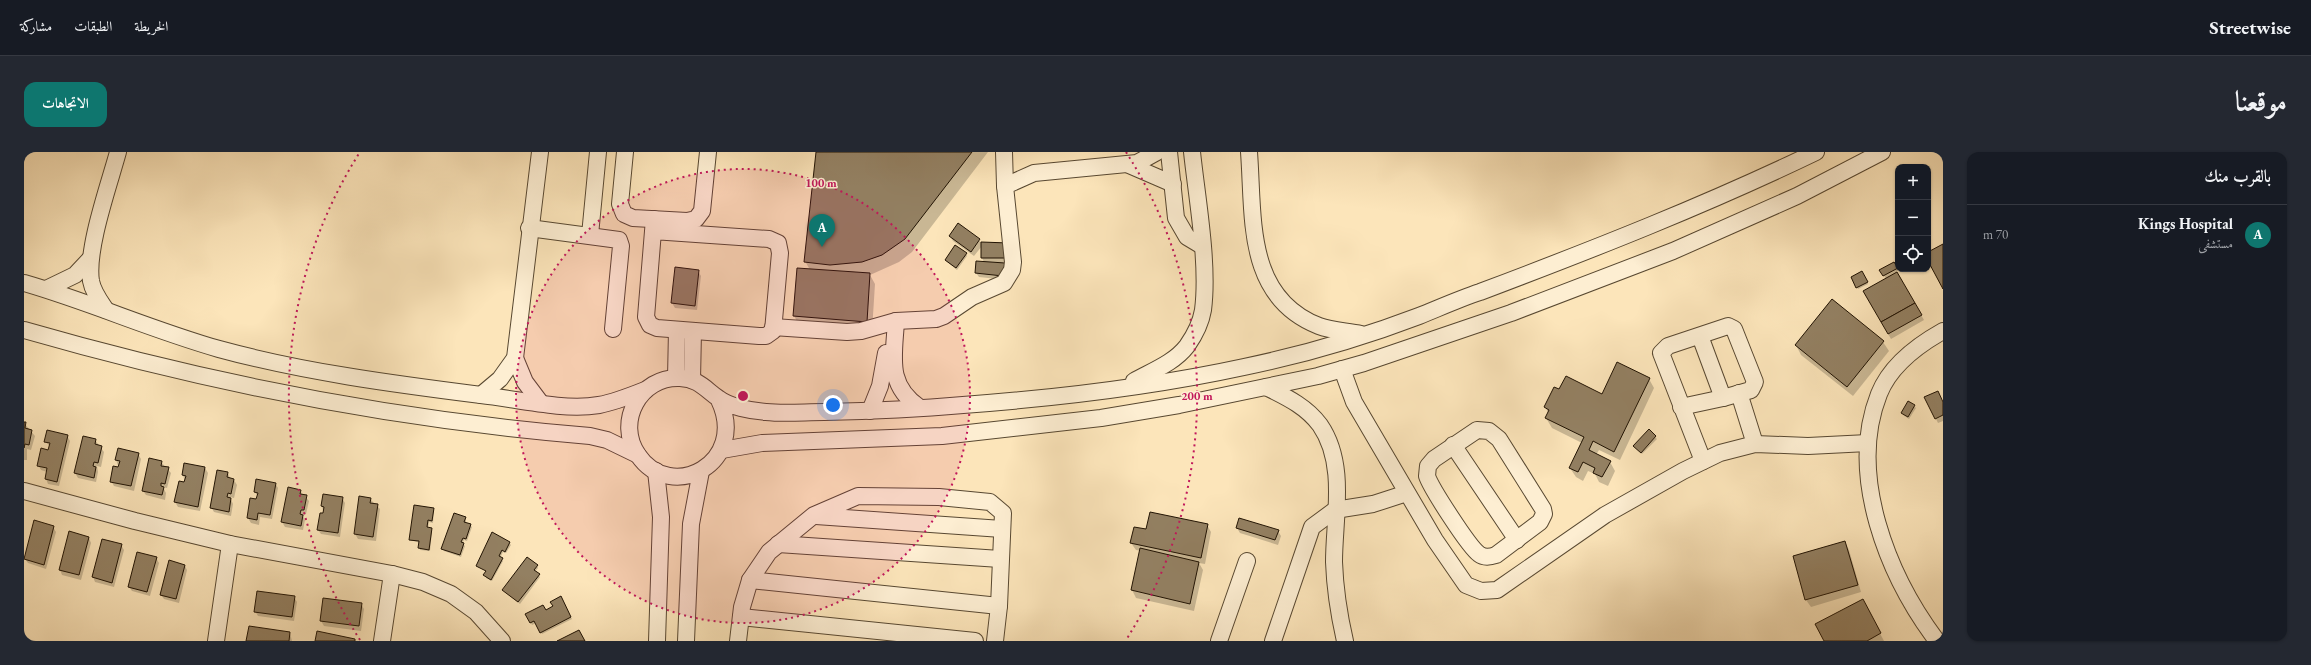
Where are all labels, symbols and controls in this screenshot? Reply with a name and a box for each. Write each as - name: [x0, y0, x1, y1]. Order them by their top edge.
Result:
- text: Streetwise: [2209, 15, 2291, 40]
- text: مشاركة: [20, 17, 52, 35]
- text: الطبقات: [74, 17, 112, 35]
- text: الخريطة: [134, 17, 168, 35]
- button: الاتجاهات: [24, 82, 107, 127]
- text: موقعنا: [2235, 83, 2287, 119]
- map controls: [1895, 164, 1931, 272]
- button: +: [1895, 164, 1931, 200]
- text: بالقرب منك: [2204, 165, 2271, 187]
- text: 100 m: [805, 175, 837, 191]
- button: −: [1895, 200, 1931, 236]
- pin: A: [809, 214, 835, 247]
- text: Kings Hospital: [2138, 214, 2233, 233]
- text: 70 m: [1983, 226, 2008, 243]
- text: A: [2253, 226, 2263, 243]
- text: مستشفى: [2198, 235, 2233, 252]
- button: locate: [1895, 236, 1931, 272]
- text: 200 m: [1181, 388, 1213, 404]
- centre of rings: [736, 389, 750, 403]
- your location: [823, 395, 843, 415]

